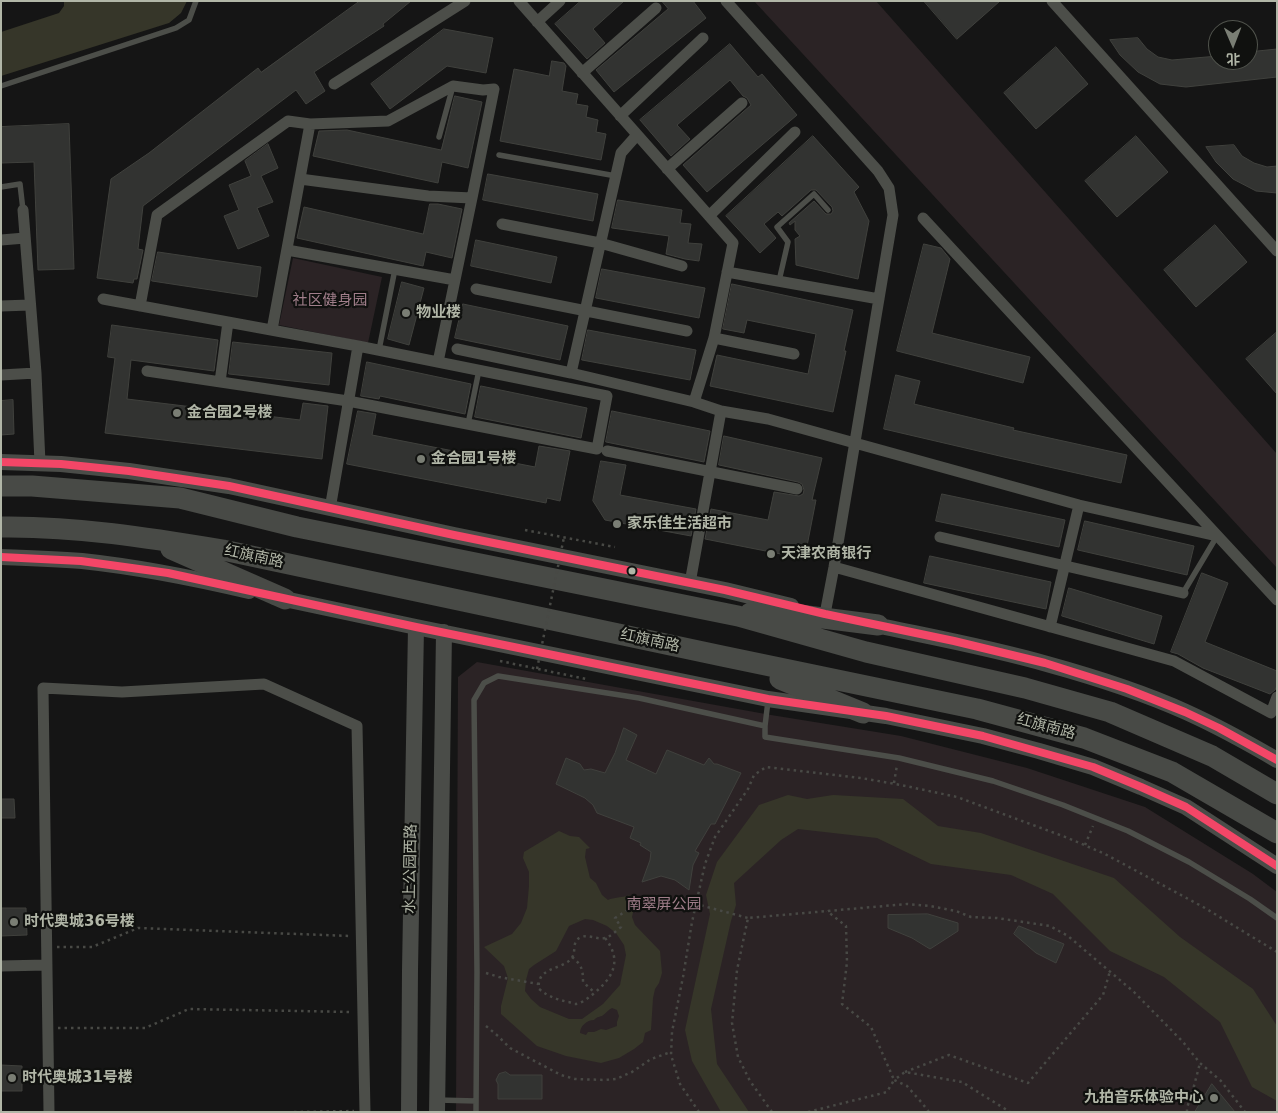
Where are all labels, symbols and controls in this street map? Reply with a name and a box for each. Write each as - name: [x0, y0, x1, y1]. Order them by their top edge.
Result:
- north arrow: [1208, 20, 1258, 70]
- text: 北: [1226, 51, 1240, 67]
- park label: 社区健身园: [293, 292, 367, 310]
- place label: 物业楼: [416, 304, 461, 322]
- marker: 物业楼: [400, 307, 412, 319]
- place label: 金合园2号楼: [187, 404, 272, 422]
- marker: 金合园2号楼: [171, 407, 183, 419]
- place label: 金合园1号楼: [431, 450, 516, 468]
- marker: 金合园1号楼: [415, 453, 427, 465]
- place label: 家乐佳生活超市: [627, 515, 732, 533]
- marker: 家乐佳生活超市: [611, 518, 623, 530]
- street label: 红旗南路: [223, 542, 285, 572]
- place label: 天津农商银行: [781, 545, 871, 563]
- marker: 天津农商银行: [765, 548, 777, 560]
- unlabelled marker: [627, 566, 637, 576]
- street label: 红旗南路: [619, 626, 681, 656]
- street label: 红旗南路: [1015, 711, 1077, 743]
- street label: 水上公园西路: [401, 824, 421, 914]
- park label: 南翠屏公园: [627, 896, 701, 914]
- place label: 时代奥城36号楼: [24, 913, 135, 931]
- marker: 时代奥城36号楼: [8, 916, 20, 928]
- place label: 时代奥城31号楼: [22, 1069, 133, 1087]
- marker: 时代奥城31号楼: [6, 1072, 18, 1084]
- place label: 九拍音乐体验中心: [1084, 1089, 1204, 1107]
- marker: 九拍音乐体验中心: [1208, 1092, 1220, 1104]

